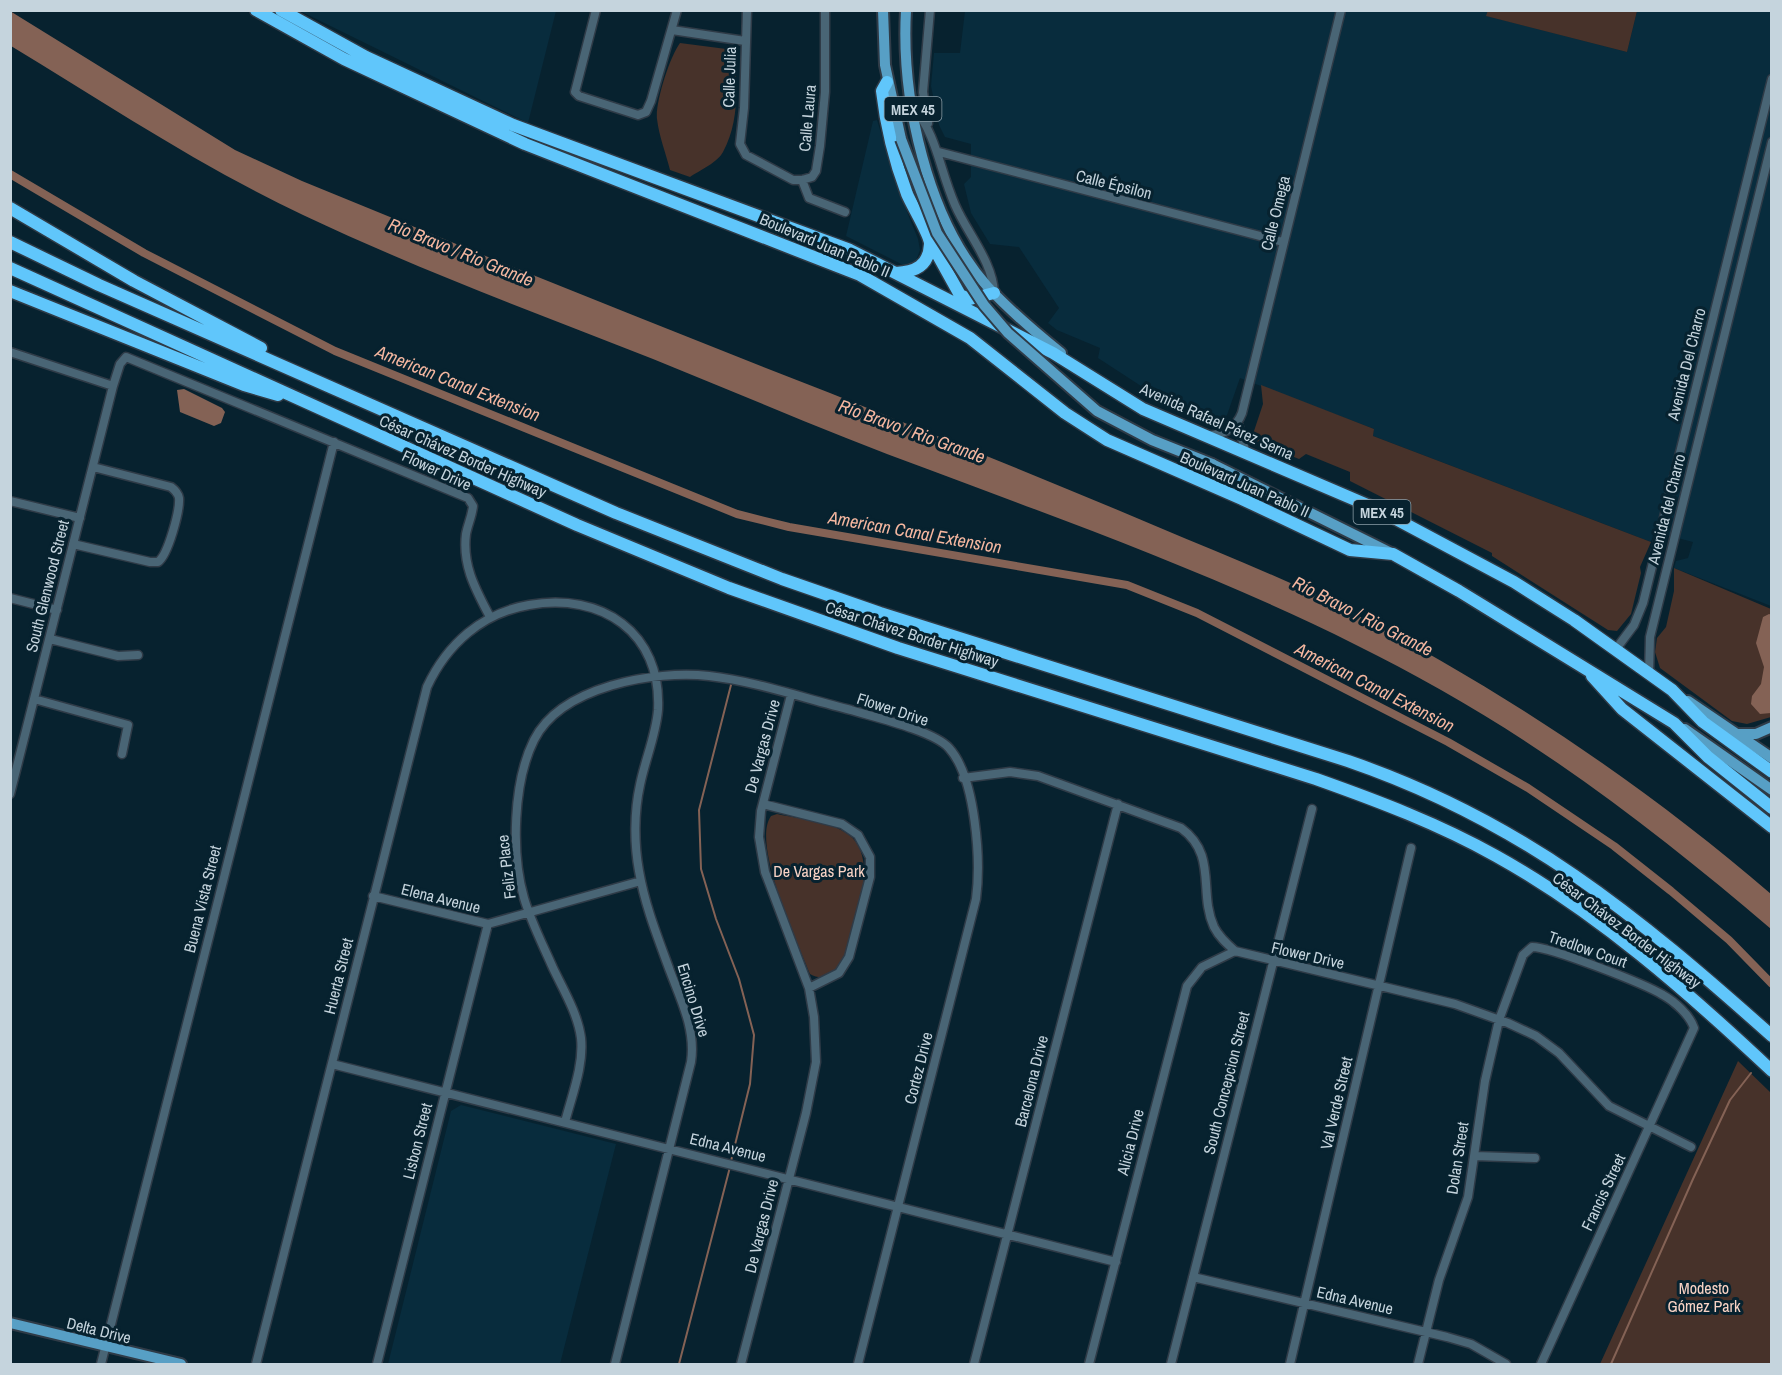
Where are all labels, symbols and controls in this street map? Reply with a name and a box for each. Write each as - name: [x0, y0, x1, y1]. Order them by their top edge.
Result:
- street label: Calle Julia: [717, 45, 741, 108]
- street label: Calle Laura: [793, 83, 821, 152]
- road number: MEX 45: [884, 97, 942, 121]
- street label: Calle Épsilon: [1074, 164, 1154, 204]
- street label: Calle Omega: [1255, 173, 1295, 253]
- street label: Boulevard Juan Pablo II: [757, 208, 893, 282]
- water label: Río Bravo / Rio Grande: [385, 212, 537, 292]
- street label: Avenida Del Charro: [1661, 306, 1711, 423]
- water label: American Canal Extension: [371, 338, 544, 427]
- street label: Avenida Rafael Pérez Serna: [1136, 377, 1298, 465]
- water label: Río Bravo / Rio Grande: [835, 393, 989, 469]
- street label: César Chávez Border Highway: [376, 409, 550, 503]
- street label: Flower Drive: [399, 444, 475, 496]
- street label: Boulevard Juan Pablo II: [1177, 446, 1313, 522]
- street label: Avenida del Charro: [1641, 452, 1690, 567]
- road number: MEX 45: [1354, 500, 1410, 524]
- water label: American Canal Extension: [825, 504, 1004, 560]
- street label: South Glenwood Street: [20, 517, 74, 654]
- water label: Río Bravo / Rio Grande: [1289, 570, 1437, 662]
- street label: César Chávez Border Highway: [823, 596, 1002, 673]
- water label: American Canal Extension: [1290, 636, 1459, 738]
- street label: Flower Drive: [854, 687, 932, 731]
- street label: De Vargas Drive: [739, 697, 785, 795]
- street label: Feliz Place: [491, 834, 521, 900]
- street label: Buena Vista Street: [178, 843, 226, 955]
- park label: De Vargas Park: [773, 860, 865, 882]
- street label: César Chávez Border Highway: [1548, 867, 1706, 993]
- street label: Elena Avenue: [399, 878, 483, 918]
- street label: Tredlow Court: [1546, 925, 1631, 973]
- street label: Huerta Street: [318, 935, 358, 1017]
- street label: Flower Drive: [1269, 936, 1347, 974]
- street label: Encino Drive: [672, 961, 716, 1039]
- street label: South Concepcion Street: [1198, 1009, 1254, 1157]
- street label: Cortez Drive: [898, 1030, 938, 1106]
- street label: Barcelona Drive: [1009, 1033, 1053, 1129]
- street label: Val Verde Street: [1315, 1054, 1357, 1152]
- street label: Lisbon Street: [397, 1100, 437, 1182]
- street label: Alicia Drive: [1111, 1106, 1149, 1179]
- street label: Dolan Street: [1440, 1120, 1474, 1196]
- street label: Edna Avenue: [688, 1127, 768, 1167]
- street label: Francis Street: [1576, 1150, 1631, 1234]
- street label: De Vargas Drive: [739, 1177, 783, 1275]
- park label: Modesto Gómez Park: [1668, 1277, 1741, 1317]
- street label: Edna Avenue: [1315, 1281, 1395, 1319]
- street label: Delta Drive: [65, 1311, 133, 1349]

